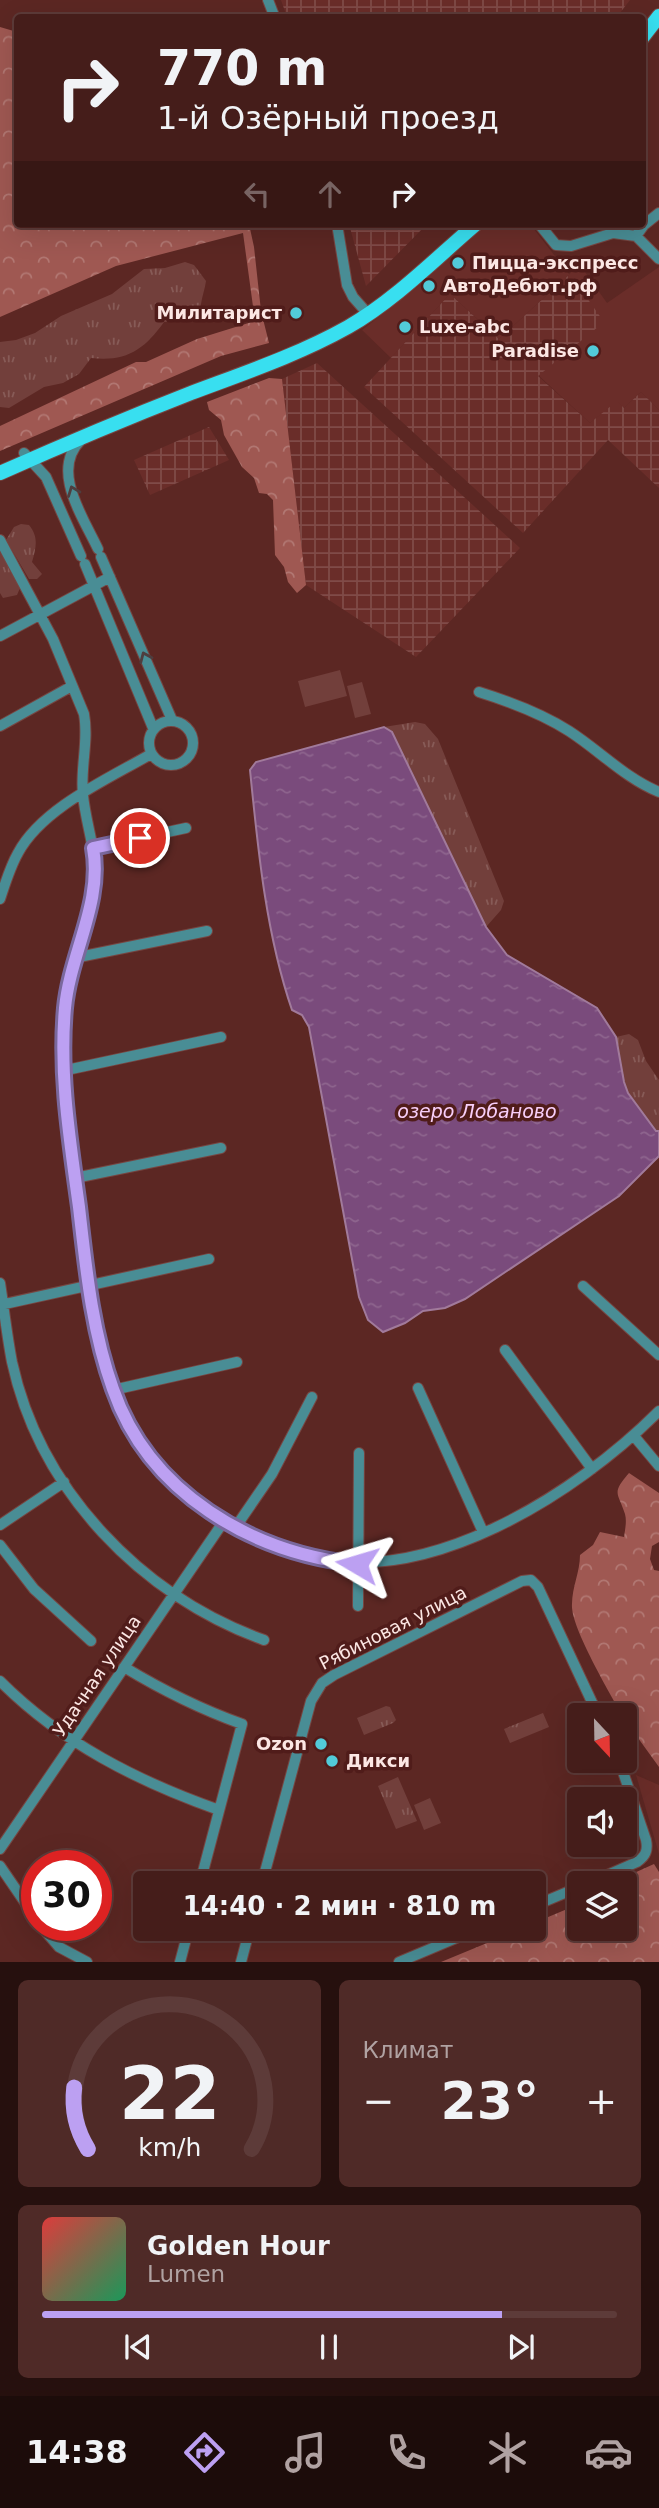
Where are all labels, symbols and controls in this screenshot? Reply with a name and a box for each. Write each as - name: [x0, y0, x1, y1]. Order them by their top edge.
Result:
- text: 770 m: [157, 40, 327, 97]
- icon: right: [42, 42, 133, 133]
- text: 1-й Озёрный проезд: [157, 99, 499, 137]
- icon: left: [238, 175, 276, 213]
- icon: ahead: [311, 175, 349, 213]
- icon: right: [384, 175, 422, 213]
- place label: Пицца-экспресс: [472, 252, 638, 273]
- marker: Пицца-экспресс: [450, 255, 466, 271]
- place label: АвтоДебют.рф: [443, 275, 597, 296]
- marker: АвтоДебют.рф: [421, 278, 437, 294]
- place label: Милитарист: [157, 302, 283, 323]
- marker: Милитарист: [288, 305, 304, 321]
- place label: Luxe-abc: [419, 316, 510, 337]
- marker: Luxe-abc: [397, 319, 413, 335]
- place label: Paradise: [491, 340, 579, 361]
- marker: Paradise: [585, 343, 601, 359]
- one-way arrow: [67, 486, 81, 498]
- one-way arrow: [139, 652, 153, 665]
- pin: [110, 808, 170, 868]
- icon: arrive: [121, 819, 159, 857]
- water label: озеро Лобаново: [397, 1100, 557, 1122]
- position arrow: [320, 1527, 394, 1601]
- street label: Рябиновая улица: [316, 1581, 470, 1674]
- street label: Удачная улица: [48, 1611, 145, 1740]
- north arrow: [567, 1703, 637, 1773]
- map controls: [567, 1703, 637, 1941]
- place label: Ozon: [256, 1733, 307, 1754]
- marker: Ozon: [313, 1736, 329, 1752]
- place label: Дикси: [346, 1750, 410, 1771]
- marker: Дикси: [324, 1753, 340, 1769]
- button: sound: [567, 1787, 637, 1857]
- speed limit sign: 30: [21, 1850, 112, 1941]
- button: layers: [567, 1871, 637, 1941]
- text: 14:40 · 2 мин · 810 m: [183, 1891, 496, 1921]
- text: Климат: [363, 2037, 453, 2063]
- text: 22: [119, 2052, 220, 2137]
- text: 23°: [441, 2071, 539, 2131]
- text: −: [363, 2079, 394, 2123]
- text: +: [585, 2079, 617, 2123]
- text: km/h: [138, 2133, 201, 2162]
- text: Golden Hour: [147, 2231, 330, 2261]
- text: Lumen: [147, 2261, 225, 2287]
- icon: previous: [119, 2328, 157, 2366]
- icon: pause: [310, 2328, 348, 2366]
- icon: next: [502, 2328, 540, 2366]
- icon: directions: [180, 2428, 229, 2477]
- icon: music: [281, 2428, 330, 2477]
- icon: phone: [382, 2428, 431, 2477]
- icon: climate: [483, 2428, 532, 2477]
- icon: car: [584, 2428, 633, 2477]
- text: 14:38: [26, 2433, 128, 2471]

